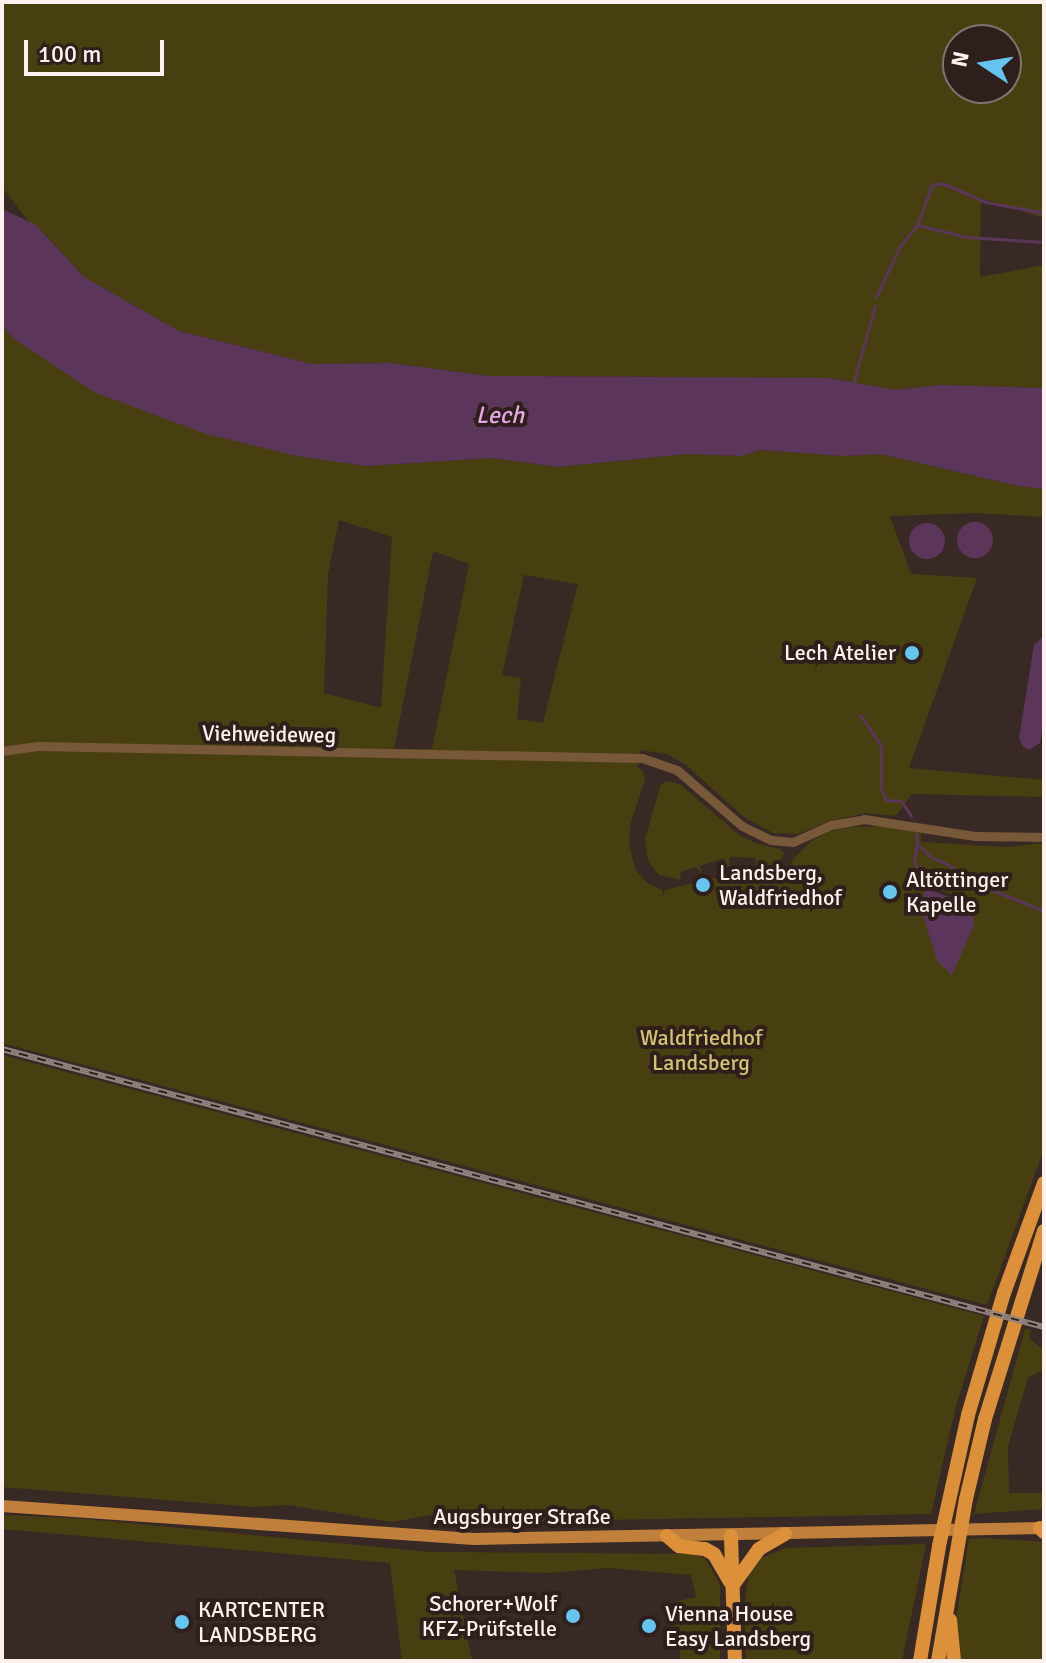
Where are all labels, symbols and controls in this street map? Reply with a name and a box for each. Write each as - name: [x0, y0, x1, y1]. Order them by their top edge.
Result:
- scale bar: [28, 24, 168, 74]
- north arrow: [942, 24, 1022, 104]
- text: 100 m: [38, 39, 101, 69]
- text: N: [945, 49, 975, 70]
- water label: Lech: [476, 402, 524, 430]
- place label: Lech Atelier: [784, 640, 896, 666]
- marker: Lech Atelier: [903, 644, 921, 662]
- street label: Viehweideweg: [202, 720, 336, 748]
- place label: Landsberg, Waldfriedhof: [719, 859, 842, 910]
- place label: Altöttinger Kapelle: [906, 866, 1008, 918]
- marker: Landsberg, Waldfriedhof: [694, 876, 712, 894]
- marker: Altöttinger Kapelle: [881, 883, 899, 901]
- park label: Waldfriedhof Landsberg: [640, 1024, 762, 1076]
- street label: Augsburger Straße: [433, 1504, 611, 1530]
- place label: Schorer+Wolf KFZ-Prüfstelle: [422, 1590, 557, 1642]
- place label: KARTCENTER LANDSBERG: [198, 1596, 325, 1648]
- place label: Vienna House Easy Landsberg: [665, 1600, 811, 1652]
- marker: Schorer+Wolf KFZ-Prüfstelle: [564, 1607, 582, 1625]
- marker: KARTCENTER LANDSBERG: [173, 1613, 191, 1631]
- marker: Vienna House Easy Landsberg: [640, 1617, 658, 1635]

